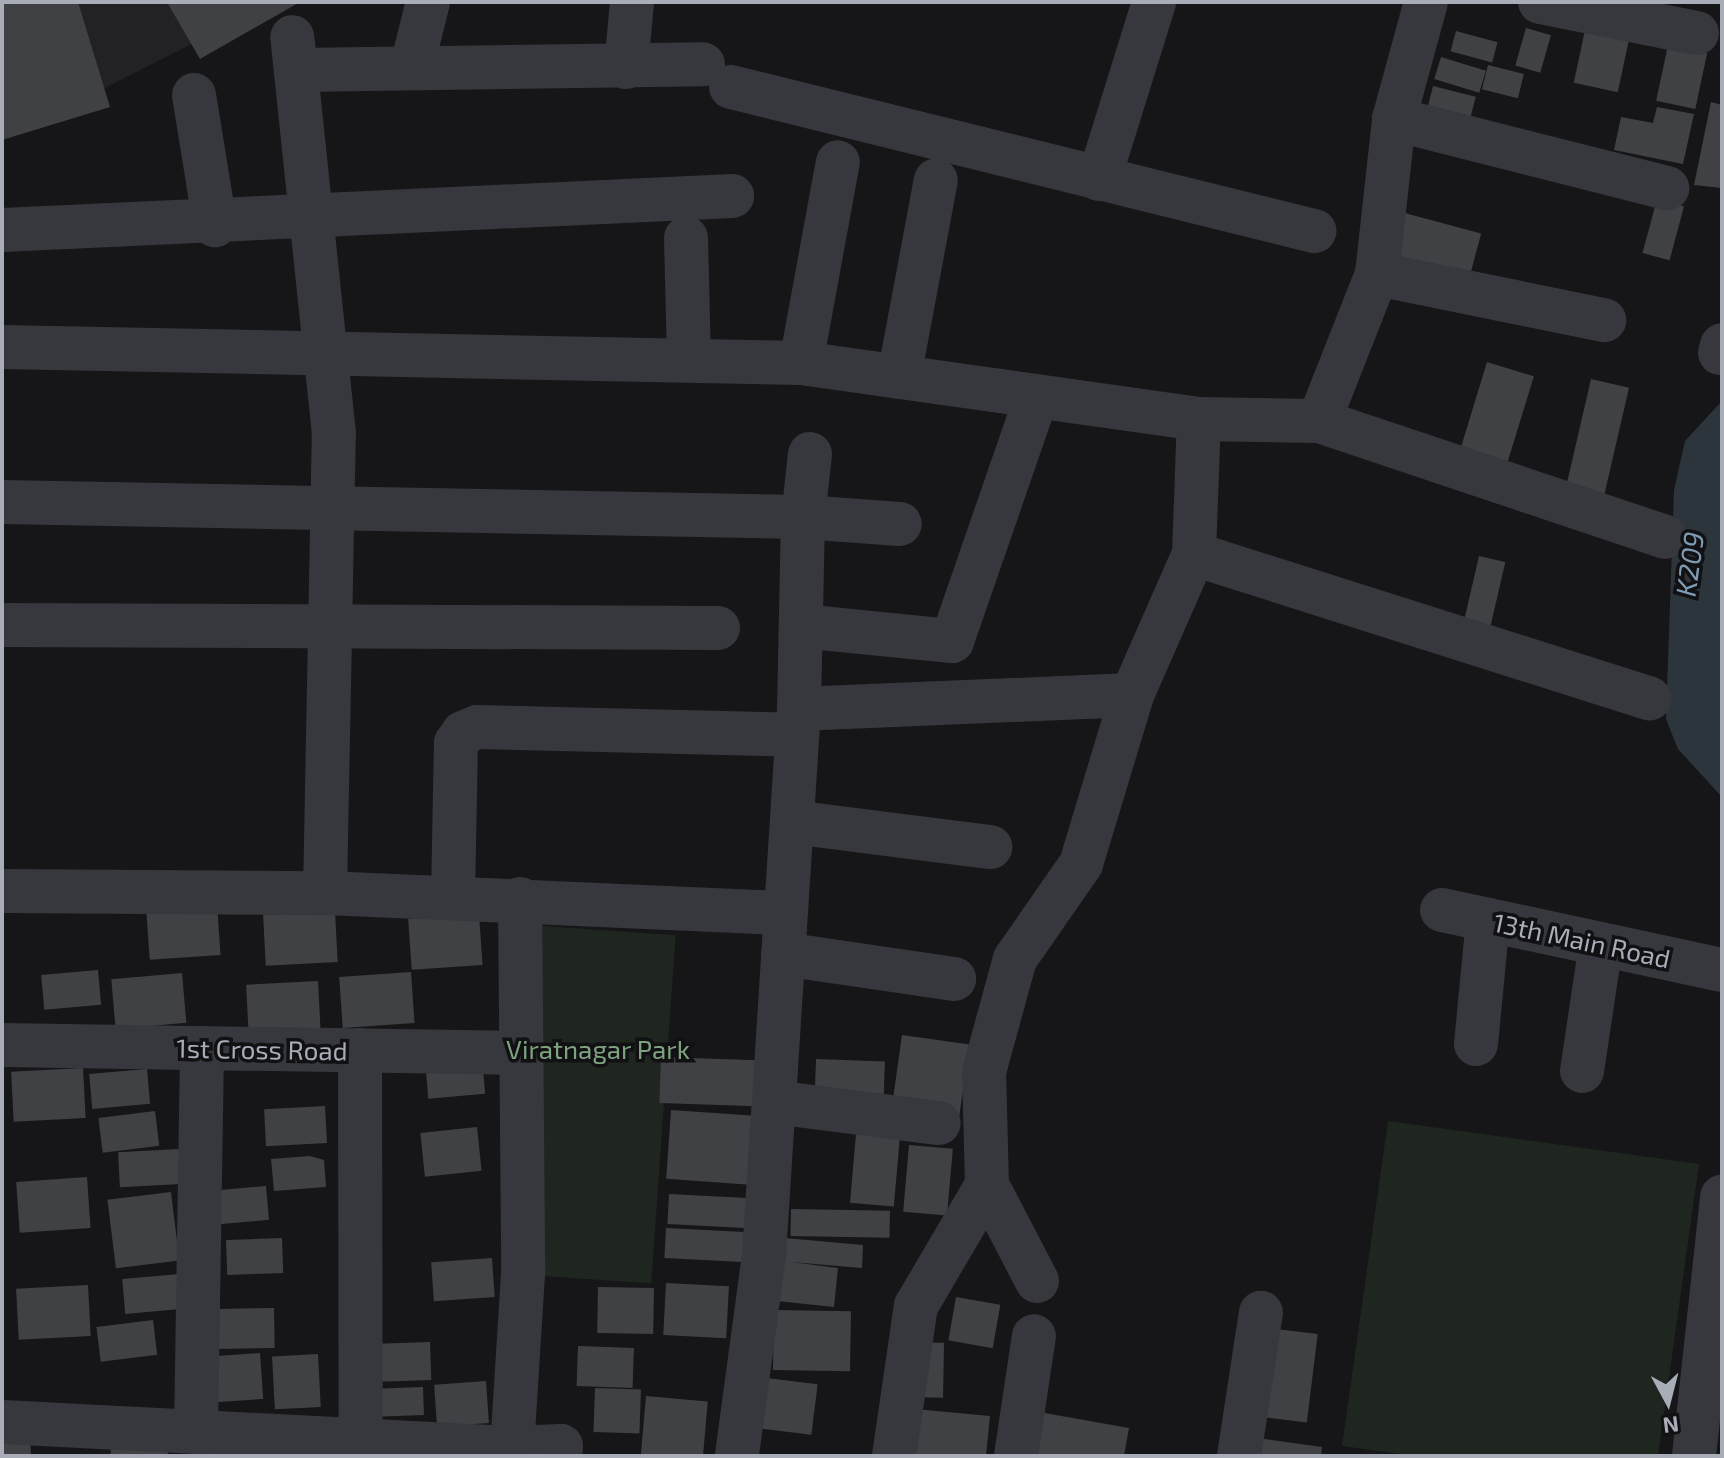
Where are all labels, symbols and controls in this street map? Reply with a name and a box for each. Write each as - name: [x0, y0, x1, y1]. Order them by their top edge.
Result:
- water label: K209: [1668, 529, 1710, 599]
- street label: 13th Main Road: [1491, 906, 1673, 974]
- street label: 1st Cross Road: [176, 1032, 348, 1066]
- park label: Viratnagar Park: [506, 1033, 690, 1065]
- north arrow: [1628, 1362, 1708, 1442]
- text: N: [1661, 1412, 1680, 1440]

